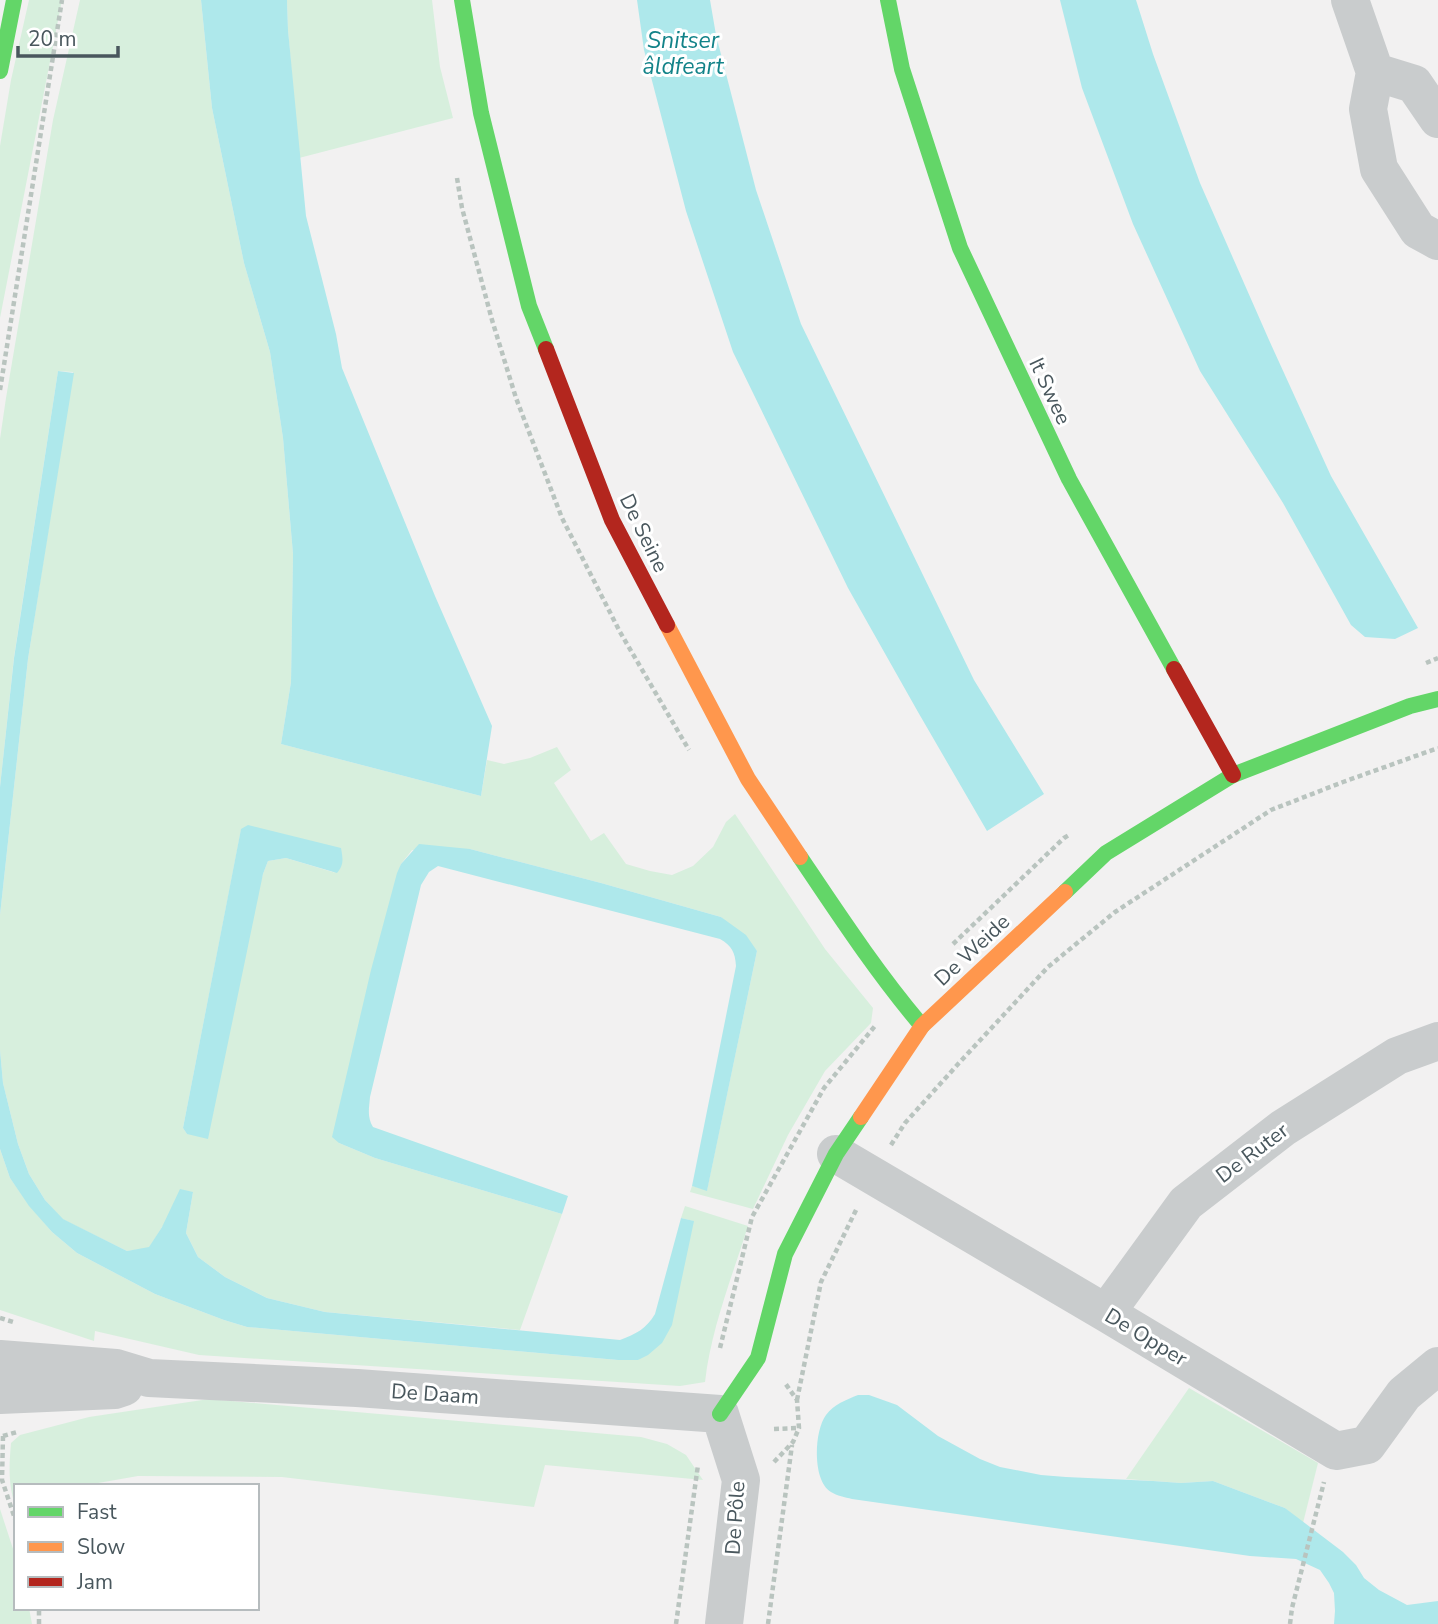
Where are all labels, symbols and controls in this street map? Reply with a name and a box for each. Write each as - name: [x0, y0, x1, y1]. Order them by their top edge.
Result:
- scale bar: [18, 14, 117, 58]
- text: 20 m: [28, 25, 77, 53]
- water label: Snitser âldfeart: [643, 25, 724, 82]
- street label: It Swee: [1022, 353, 1078, 429]
- street label: De Seine: [613, 489, 675, 577]
- street label: De Weide: [928, 908, 1016, 992]
- street label: De Ruter: [1210, 1116, 1294, 1189]
- street label: De Opper: [1100, 1301, 1193, 1373]
- street label: De Daam: [390, 1377, 480, 1411]
- street label: De Pôle: [718, 1480, 752, 1556]
- legend: [14, 1484, 259, 1610]
- text: Fast: [77, 1498, 117, 1526]
- text: Slow: [77, 1533, 126, 1561]
- text: Jam: [76, 1568, 113, 1596]

